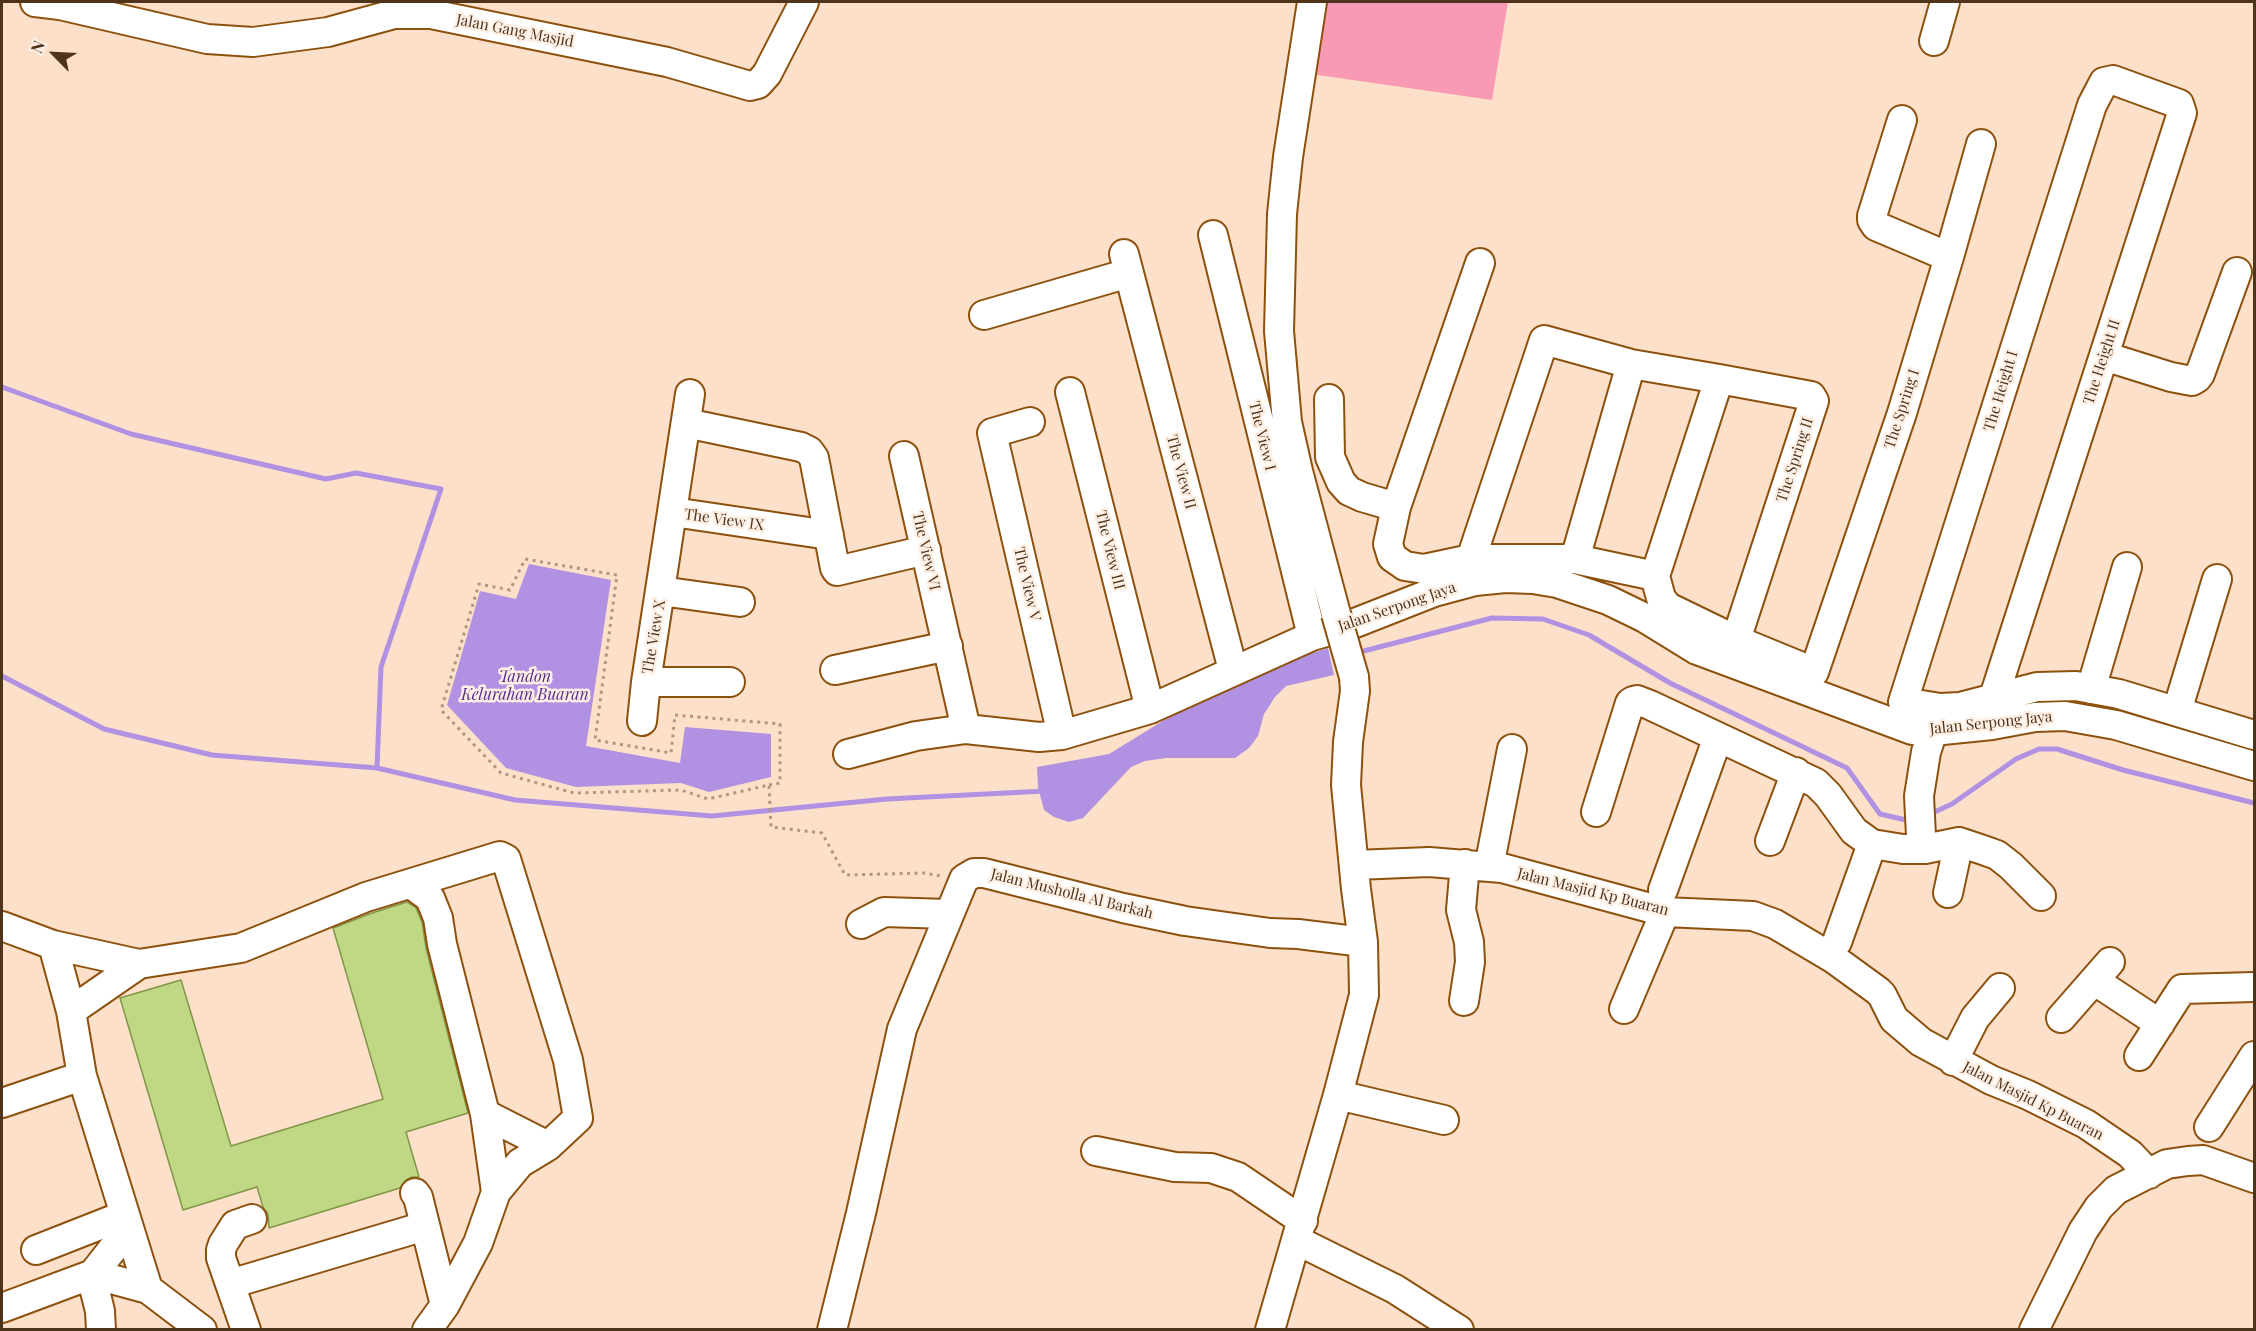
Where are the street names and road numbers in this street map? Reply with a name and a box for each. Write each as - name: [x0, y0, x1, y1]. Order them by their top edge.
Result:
- street label: Jalan Gang Masjid: [455, 11, 575, 51]
- street label: The Height II: [2080, 317, 2124, 407]
- street label: The Height I: [1980, 349, 2022, 433]
- street label: The Spring I: [1881, 367, 1923, 451]
- street label: The View I: [1245, 400, 1279, 472]
- street label: The Spring II: [1773, 415, 1817, 505]
- street label: The View II: [1163, 433, 1199, 511]
- street label: The View IX: [683, 506, 765, 534]
- street label: The View III: [1091, 509, 1129, 591]
- street label: The View VI: [908, 510, 944, 592]
- street label: The View V: [1010, 545, 1044, 623]
- street label: Jalan Serpong Jaya: [1336, 578, 1458, 636]
- street label: The View X: [639, 598, 669, 676]
- street label: Jalan Serpong Jaya: [1929, 708, 2053, 738]
- street label: Jalan Masjid Kp Buaran: [1515, 864, 1671, 920]
- street label: Jalan Musholla Al Barkah: [989, 865, 1155, 923]
- street label: Jalan Masjid Kp Buaran: [1960, 1058, 2106, 1144]

